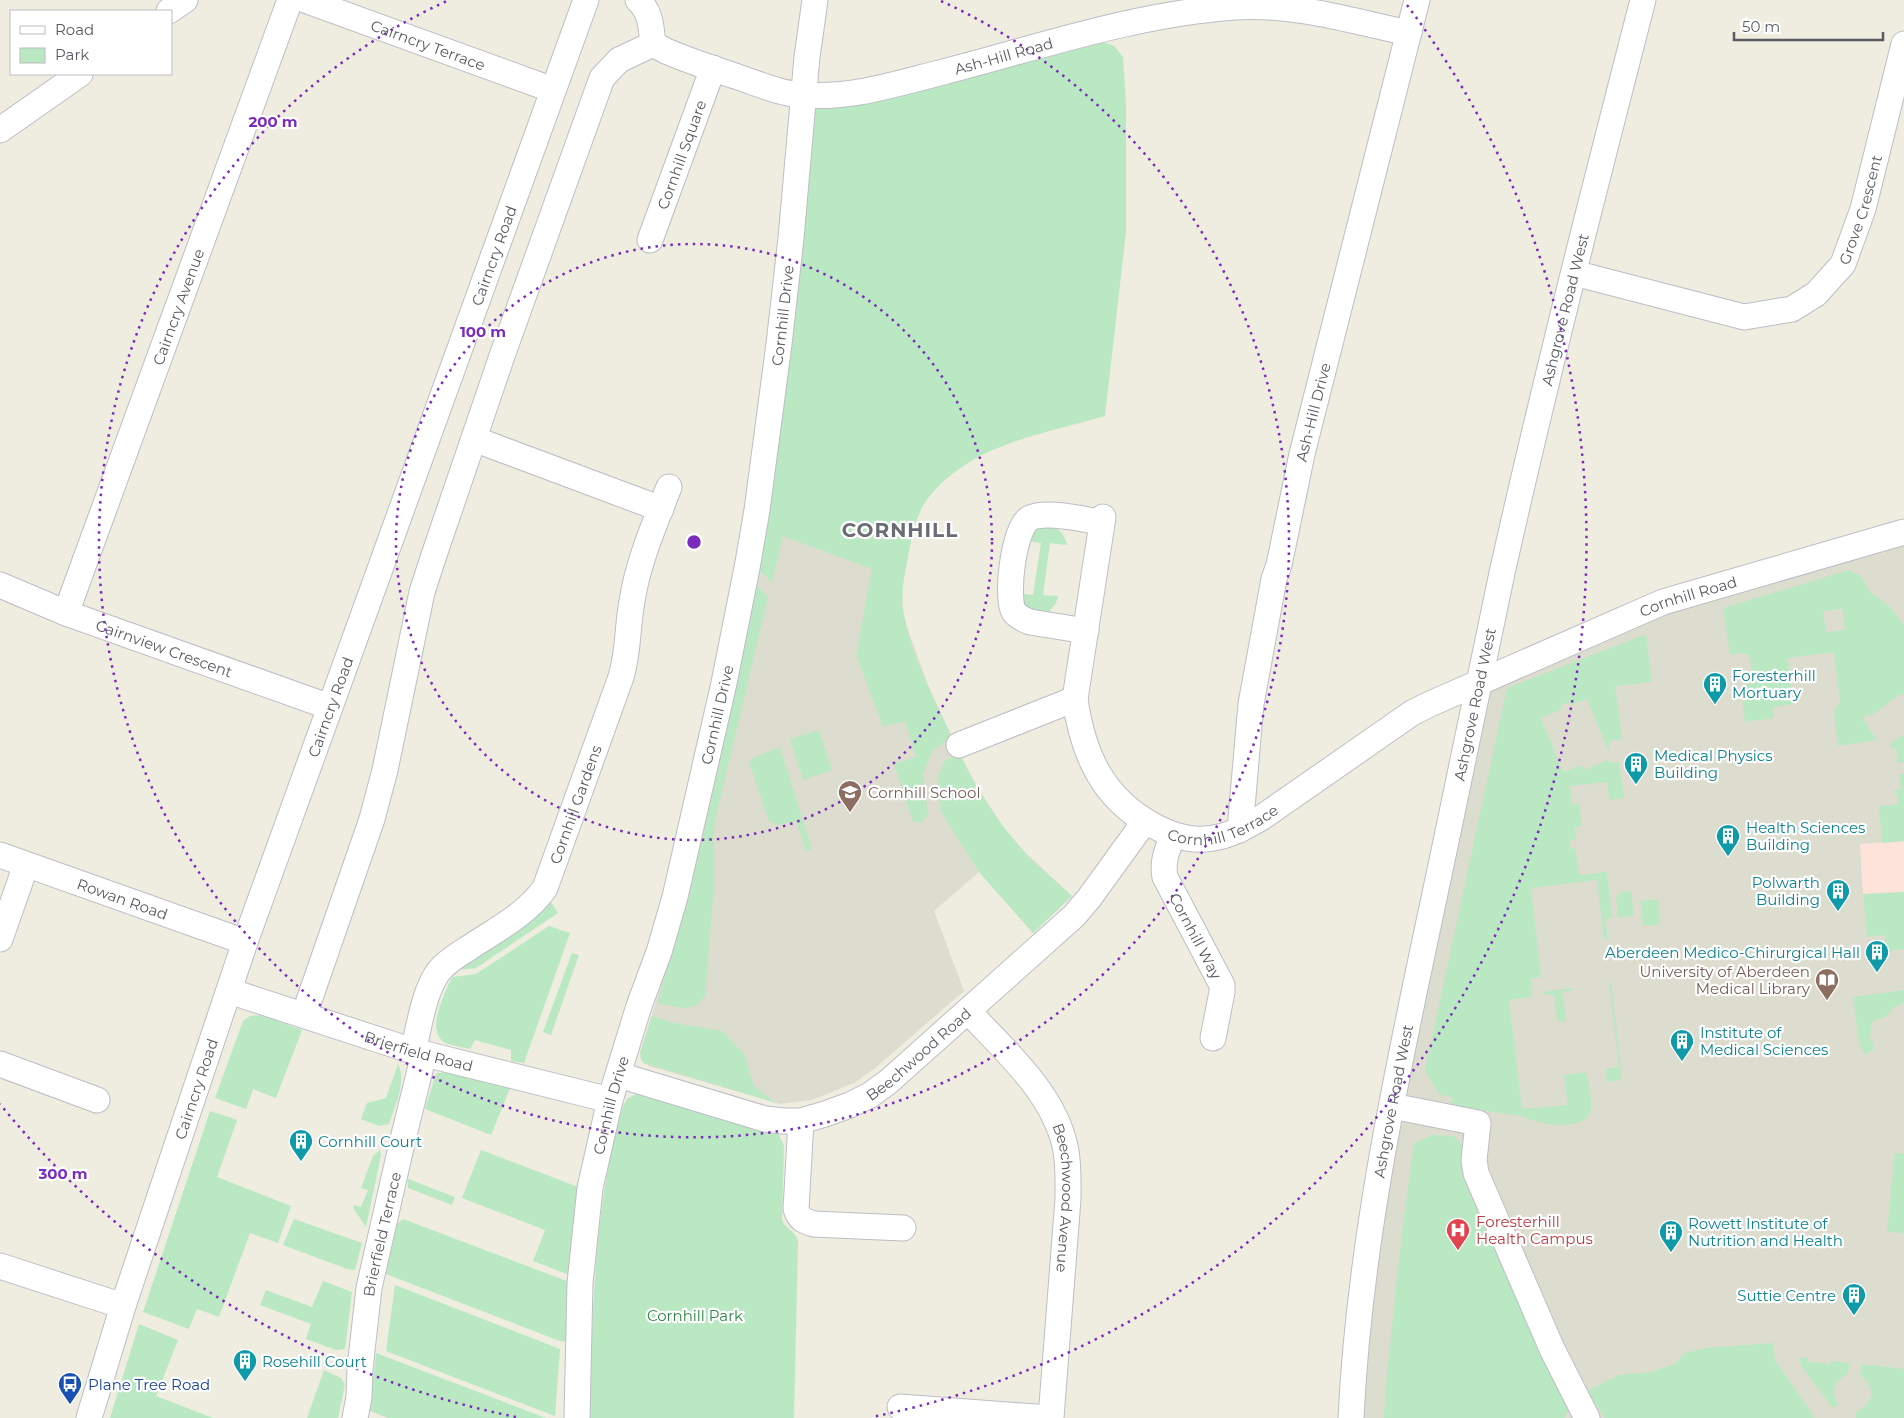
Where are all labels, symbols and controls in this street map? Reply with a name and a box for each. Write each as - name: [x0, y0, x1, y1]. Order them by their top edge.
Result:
- legend: [10, 10, 172, 75]
- scale bar: [1734, 10, 1883, 42]
- street label: Cairncry Terrace: [368, 15, 488, 74]
- text: 50 m: [1742, 17, 1780, 36]
- text: Road: [55, 20, 94, 39]
- street label: Ash-Hill Road: [952, 33, 1055, 78]
- text: Park: [55, 45, 89, 64]
- street label: Cornhill Square: [653, 97, 710, 212]
- text: 200 m: [248, 112, 298, 131]
- street label: Grove Crescent: [1834, 153, 1886, 267]
- street label: Cairncry Road: [467, 203, 520, 308]
- street label: Ashgrove Road West: [1537, 232, 1592, 387]
- street label: Cairncry Avenue: [148, 246, 208, 368]
- street label: Cornhill Drive: [767, 264, 797, 367]
- text: 100 m: [460, 322, 506, 341]
- street label: Ash-Hill Drive: [1291, 361, 1334, 463]
- district label: CORNHILL: [842, 518, 958, 542]
- centre of rings: [685, 533, 703, 551]
- street label: Cornhill Road: [1636, 572, 1739, 621]
- street label: Cairnview Crescent: [93, 615, 235, 681]
- street label: Ashgrove Road West: [1449, 626, 1499, 783]
- street label: Cairncry Road: [303, 654, 357, 760]
- street label: Cornhill Drive: [696, 663, 737, 766]
- place label: Foresterhill Mortuary: [1732, 666, 1816, 702]
- building icon: Foresterhill Mortuary: [1702, 671, 1728, 705]
- street label: Cornhill Gardens: [545, 742, 605, 866]
- place label: Medical Physics Building: [1654, 746, 1773, 782]
- building icon: Medical Physics Building: [1623, 751, 1649, 785]
- school or university icon: Cornhill School: [837, 779, 863, 813]
- place label: Cornhill School: [868, 783, 980, 802]
- street label: Cornhill Terrace: [1165, 800, 1281, 849]
- place label: Health Sciences Building: [1746, 818, 1865, 854]
- building icon: Health Sciences Building: [1715, 823, 1741, 857]
- place label: Polwarth Building: [1752, 873, 1820, 909]
- street label: Rowan Road: [74, 874, 171, 923]
- building icon: Polwarth Building: [1825, 878, 1851, 912]
- street label: Cornhill Way: [1166, 890, 1227, 983]
- building icon: Aberdeen Medico-Chirurgical Hall: [1864, 939, 1890, 973]
- place label: Aberdeen Medico-Chirurgical Hall: [1605, 943, 1860, 962]
- place label: University of Aberdeen Medical Library: [1639, 962, 1811, 998]
- library icon: University of Aberdeen Medical Library: [1814, 967, 1840, 1001]
- street label: Beechwood Road: [862, 1003, 975, 1104]
- street label: Ashgrove Road West: [1369, 1023, 1417, 1179]
- place label: Institute of Medical Sciences: [1700, 1023, 1828, 1059]
- street label: Brierfield Road: [362, 1026, 475, 1075]
- building icon: Institute of Medical Sciences: [1669, 1028, 1695, 1062]
- street label: Cairncry Road: [170, 1036, 221, 1142]
- street label: Cornhill Drive: [588, 1053, 633, 1156]
- street label: Beechwood Avenue: [1049, 1120, 1078, 1273]
- building icon: Cornhill Court: [288, 1128, 314, 1162]
- place label: Cornhill Court: [318, 1132, 422, 1151]
- text: 300 m: [37, 1164, 88, 1183]
- street label: Brierfield Terrace: [359, 1170, 405, 1298]
- place label: Foresterhill Health Campus: [1476, 1212, 1593, 1248]
- place label: Rowett Institute of Nutrition and Health: [1688, 1214, 1843, 1250]
- hospital icon: Foresterhill Health Campus: [1445, 1217, 1471, 1251]
- building icon: Rowett Institute of Nutrition and Health: [1658, 1219, 1684, 1253]
- building icon: Suttie Centre: [1841, 1282, 1867, 1316]
- place label: Suttie Centre: [1737, 1286, 1836, 1305]
- park label: Cornhill Park: [647, 1306, 743, 1325]
- building icon: Rosehill Court: [232, 1348, 258, 1382]
- place label: Rosehill Court: [262, 1352, 367, 1371]
- bus stop icon: Plane Tree Road: [57, 1371, 83, 1405]
- place label: Plane Tree Road: [88, 1375, 210, 1394]

